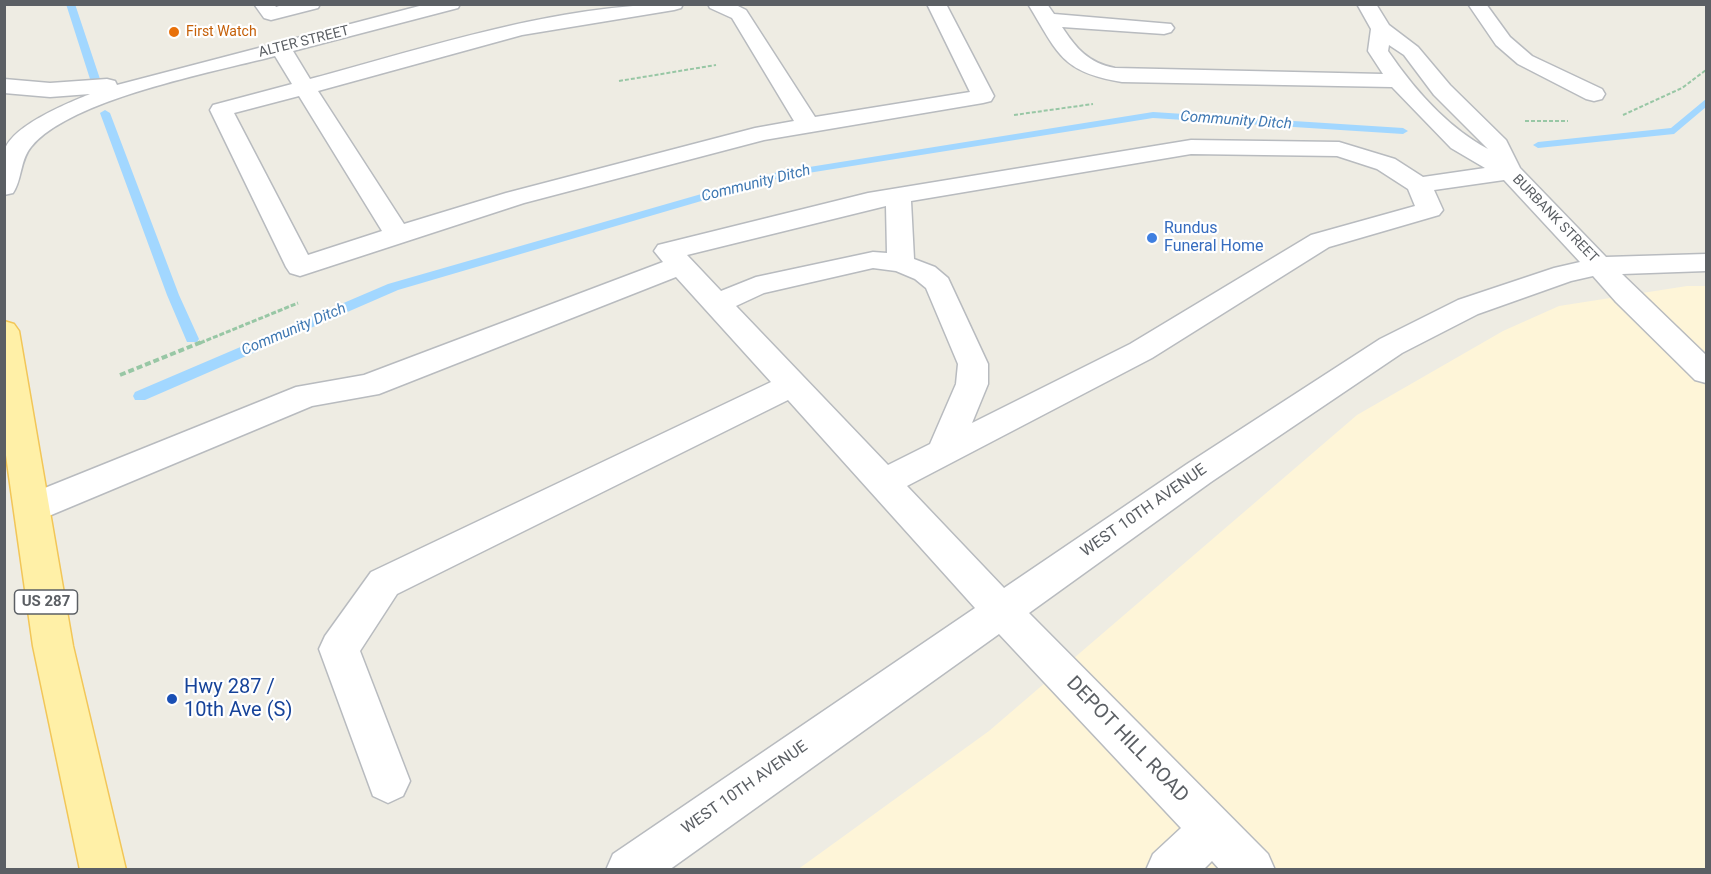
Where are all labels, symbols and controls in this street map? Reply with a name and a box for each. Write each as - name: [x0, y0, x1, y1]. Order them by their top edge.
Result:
- street label: ALTER STREET: [257, 23, 351, 61]
- place label: First Watch: [186, 24, 257, 40]
- marker: First Watch: [167, 25, 181, 39]
- water label: Community Ditch: [1180, 108, 1292, 134]
- water label: Community Ditch: [700, 162, 812, 206]
- street label: BURBANK STREET: [1509, 171, 1601, 267]
- place label: Rundus Funeral Home: [1164, 219, 1264, 257]
- marker: Rundus Funeral Home: [1145, 231, 1159, 245]
- water label: Community Ditch: [239, 300, 349, 360]
- street label: WEST 10TH AVENUE: [1077, 460, 1211, 562]
- road number: US 287: [15, 590, 78, 614]
- street label: DEPOT HILL ROAD: [1061, 672, 1193, 808]
- place label: Hwy 287 / 10th Ave (S): [184, 676, 292, 723]
- marker: Hwy 287 / 10th Ave (S): [165, 692, 179, 706]
- street label: WEST 10TH AVENUE: [678, 737, 812, 839]

